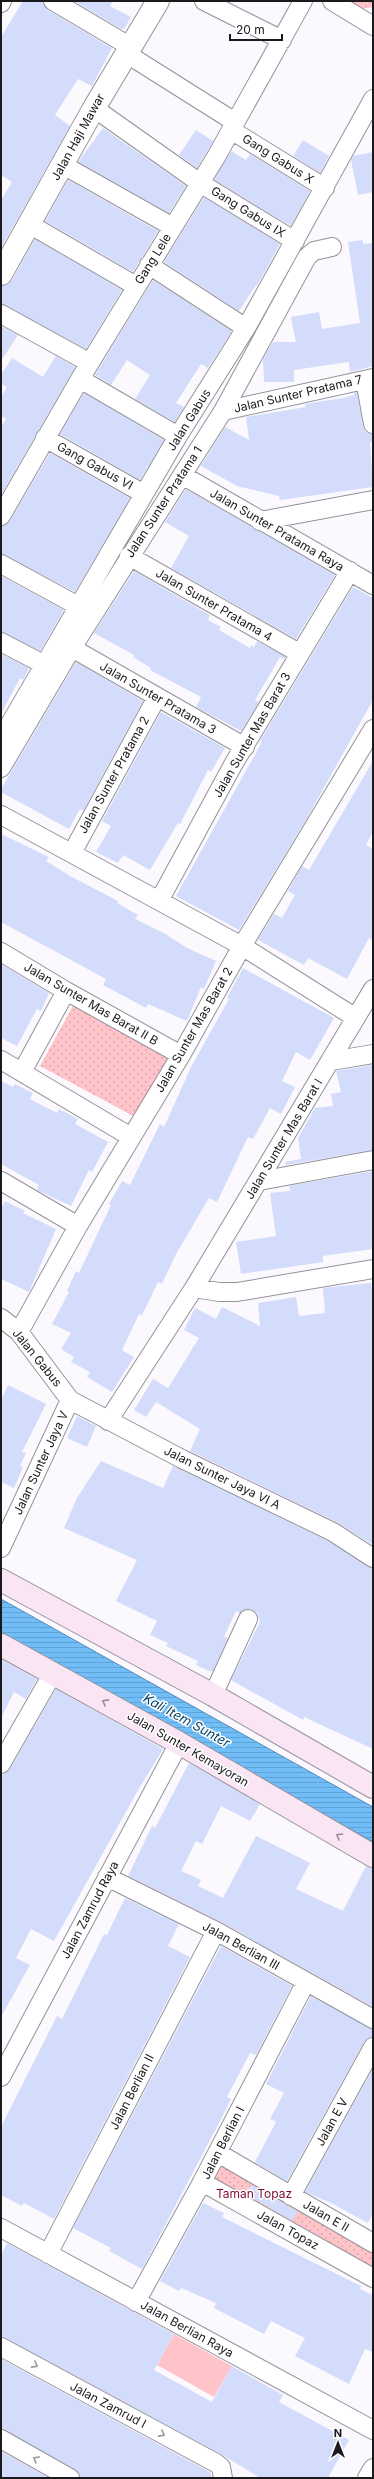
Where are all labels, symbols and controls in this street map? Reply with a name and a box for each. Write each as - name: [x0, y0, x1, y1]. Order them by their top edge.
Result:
- scale bar: [230, 16, 282, 42]
- text: 20 m: [236, 22, 265, 37]
- street label: Jalan Haji Mawar: [47, 90, 108, 183]
- street label: Gang Gabus X: [240, 131, 317, 187]
- street label: Gang Gabus IX: [208, 183, 288, 240]
- street label: Gang Lele: [131, 231, 174, 287]
- street label: Jalan Sunter Pratama 7: [232, 371, 364, 416]
- street label: Jalan Gabus: [164, 386, 214, 453]
- street label: Gang Gabus VI: [54, 438, 136, 493]
- street label: Jalan Sunter Pratama 1: [122, 443, 205, 560]
- street label: Jalan Sunter Pratama Raya: [208, 485, 347, 574]
- street label: Jalan Sunter Pratama 4: [153, 565, 275, 644]
- street label: Jalan Sunter Pratama 3: [97, 658, 219, 737]
- street label: Jalan Sunter Mas Barat 3: [210, 669, 294, 800]
- street label: Jalan Sunter Pratama 2: [75, 713, 152, 836]
- street label: Jalan Sunter Mas Barat II B: [22, 959, 161, 1048]
- street label: Jalan Sunter Mas Barat 2: [152, 964, 236, 1095]
- street label: Jalan Sunter Mas Barat I: [242, 1076, 326, 1202]
- street label: Jalan Gabus: [9, 1326, 65, 1390]
- street label: Jalan Sunter Jaya V: [10, 1409, 71, 1517]
- street label: Jalan Sunter Jaya VI A: [162, 1443, 283, 1512]
- water label: Kali Item Sunter: [141, 1690, 234, 1751]
- one-way arrow: [102, 1699, 109, 1706]
- street label: Jalan Sunter Kemayoran: [125, 1708, 252, 1790]
- one-way arrow: [336, 1834, 343, 1841]
- street label: Jalan Zamrud Raya: [57, 1858, 122, 1961]
- street label: Jalan Berlian III: [200, 1918, 282, 1973]
- street label: Jalan Berlian II: [106, 2052, 157, 2132]
- street label: Jalan E V: [312, 2095, 351, 2148]
- street label: Jalan Berlian I: [198, 2104, 247, 2182]
- park label: Taman Topaz: [216, 2186, 292, 2201]
- street label: Jalan E II: [301, 2196, 352, 2235]
- street label: Jalan Topaz: [255, 2206, 322, 2253]
- street label: Jalan Berlian Raya: [138, 2297, 236, 2360]
- one-way arrow: [31, 2361, 38, 2368]
- street label: Jalan Zamrud I: [68, 2378, 149, 2431]
- north arrow: [318, 2423, 358, 2463]
- text: N: [334, 2426, 342, 2440]
- one-way arrow: [158, 2429, 165, 2436]
- one-way arrow: [33, 2456, 40, 2463]

